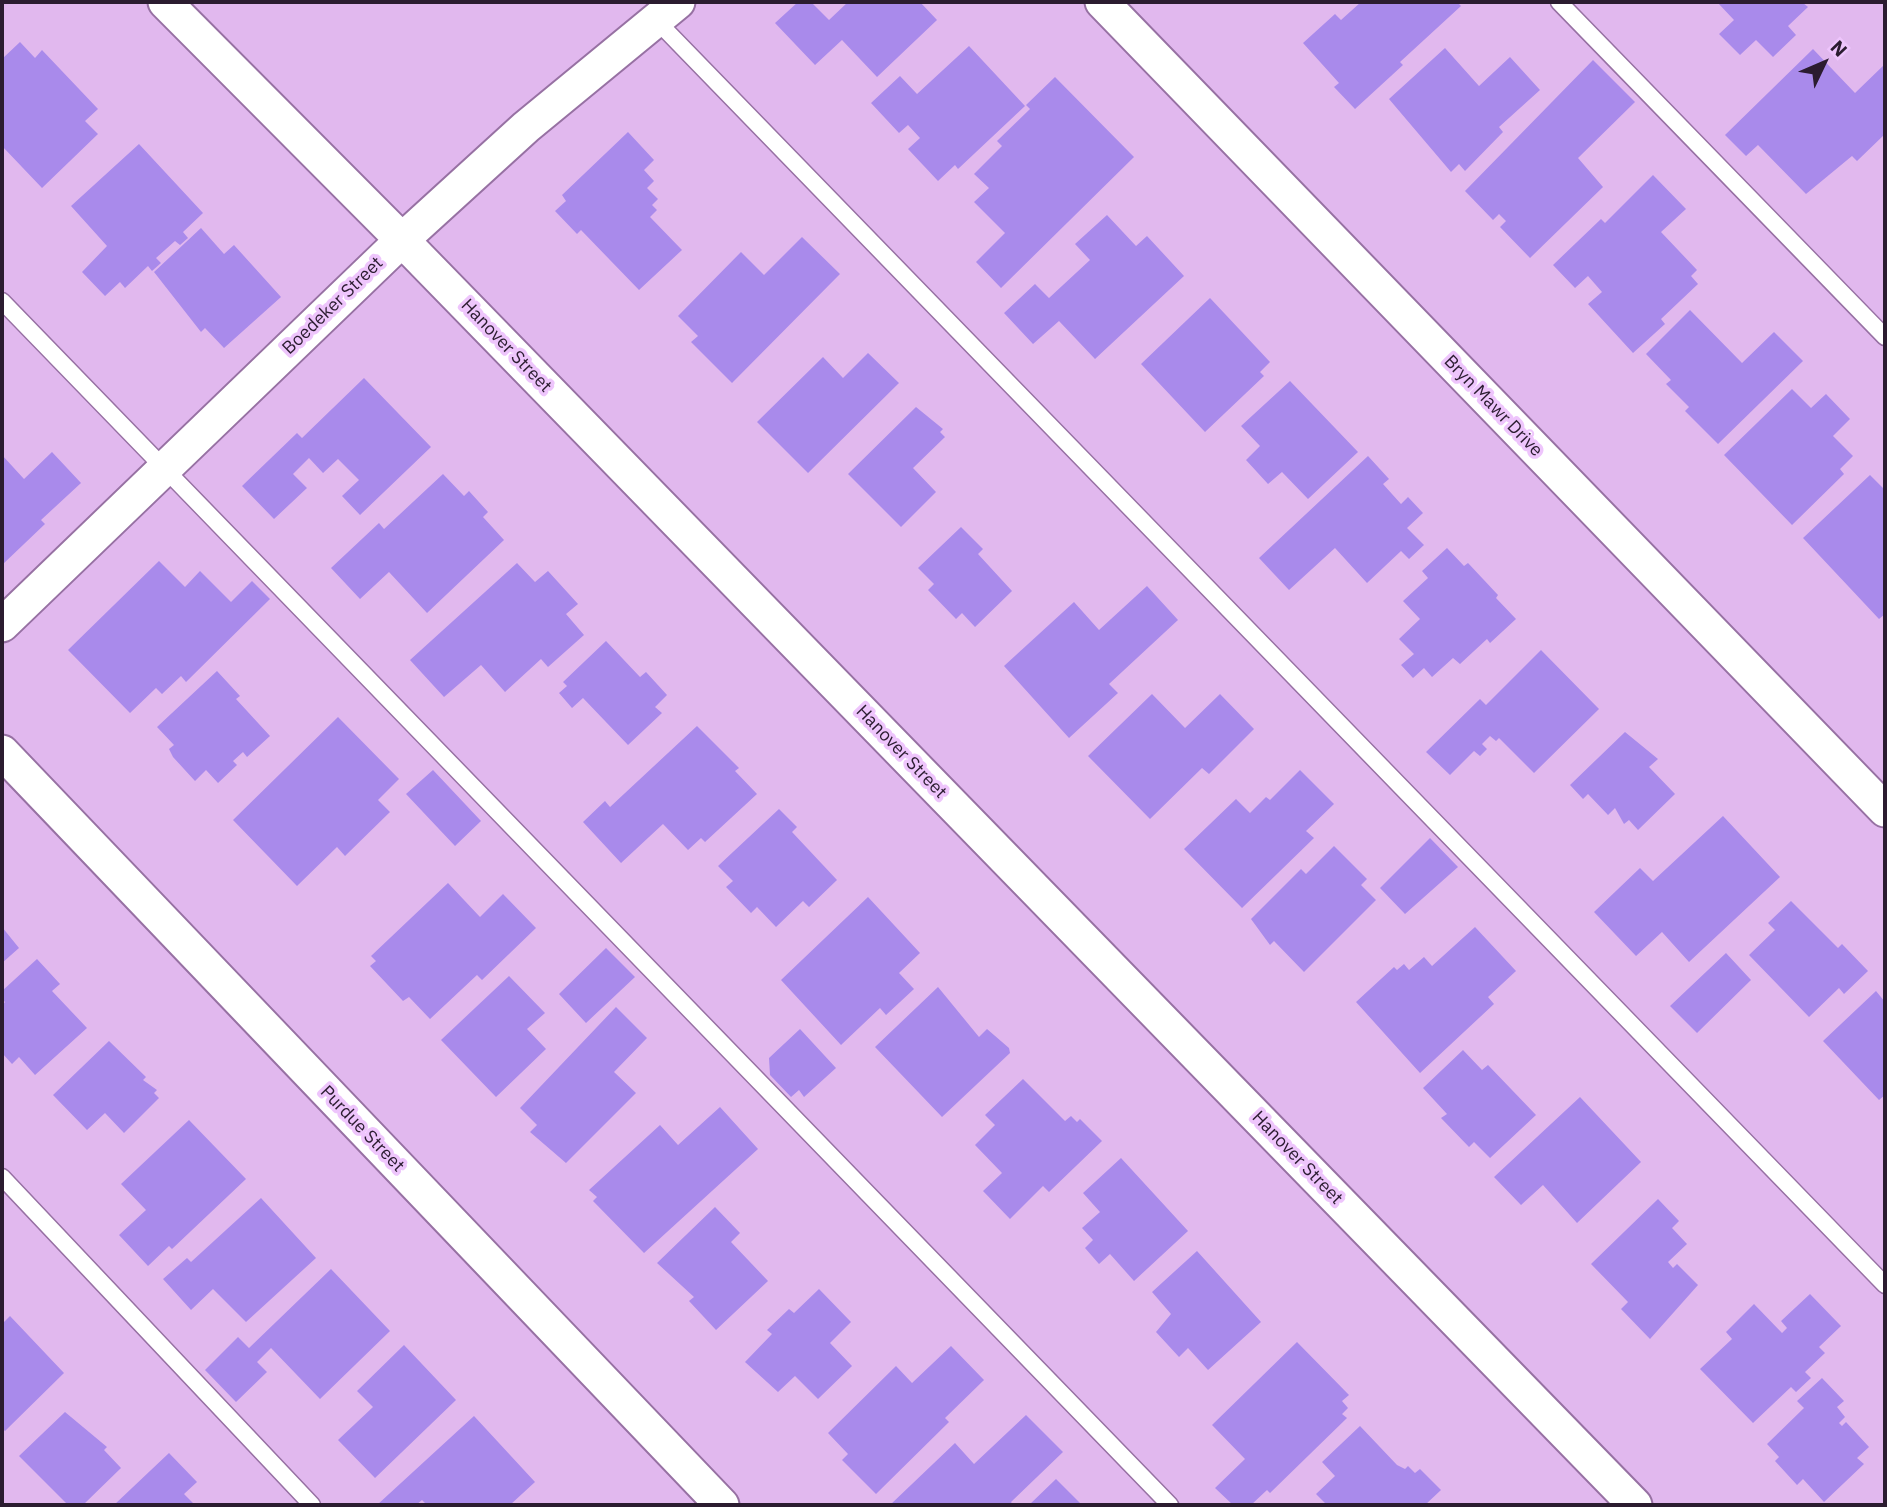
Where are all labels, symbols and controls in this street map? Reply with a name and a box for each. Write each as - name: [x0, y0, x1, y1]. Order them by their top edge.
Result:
- north arrow: [1789, 28, 1859, 98]
- text: N: [1826, 35, 1853, 62]
- street label: Boedeker Street: [278, 253, 388, 359]
- street label: Hanover Street: [456, 295, 556, 397]
- street label: Bryn Mawr Drive: [1439, 351, 1547, 461]
- street label: Hanover Street: [851, 701, 951, 803]
- street label: Purdue Street: [315, 1081, 409, 1177]
- street label: Hanover Street: [1247, 1107, 1347, 1209]

